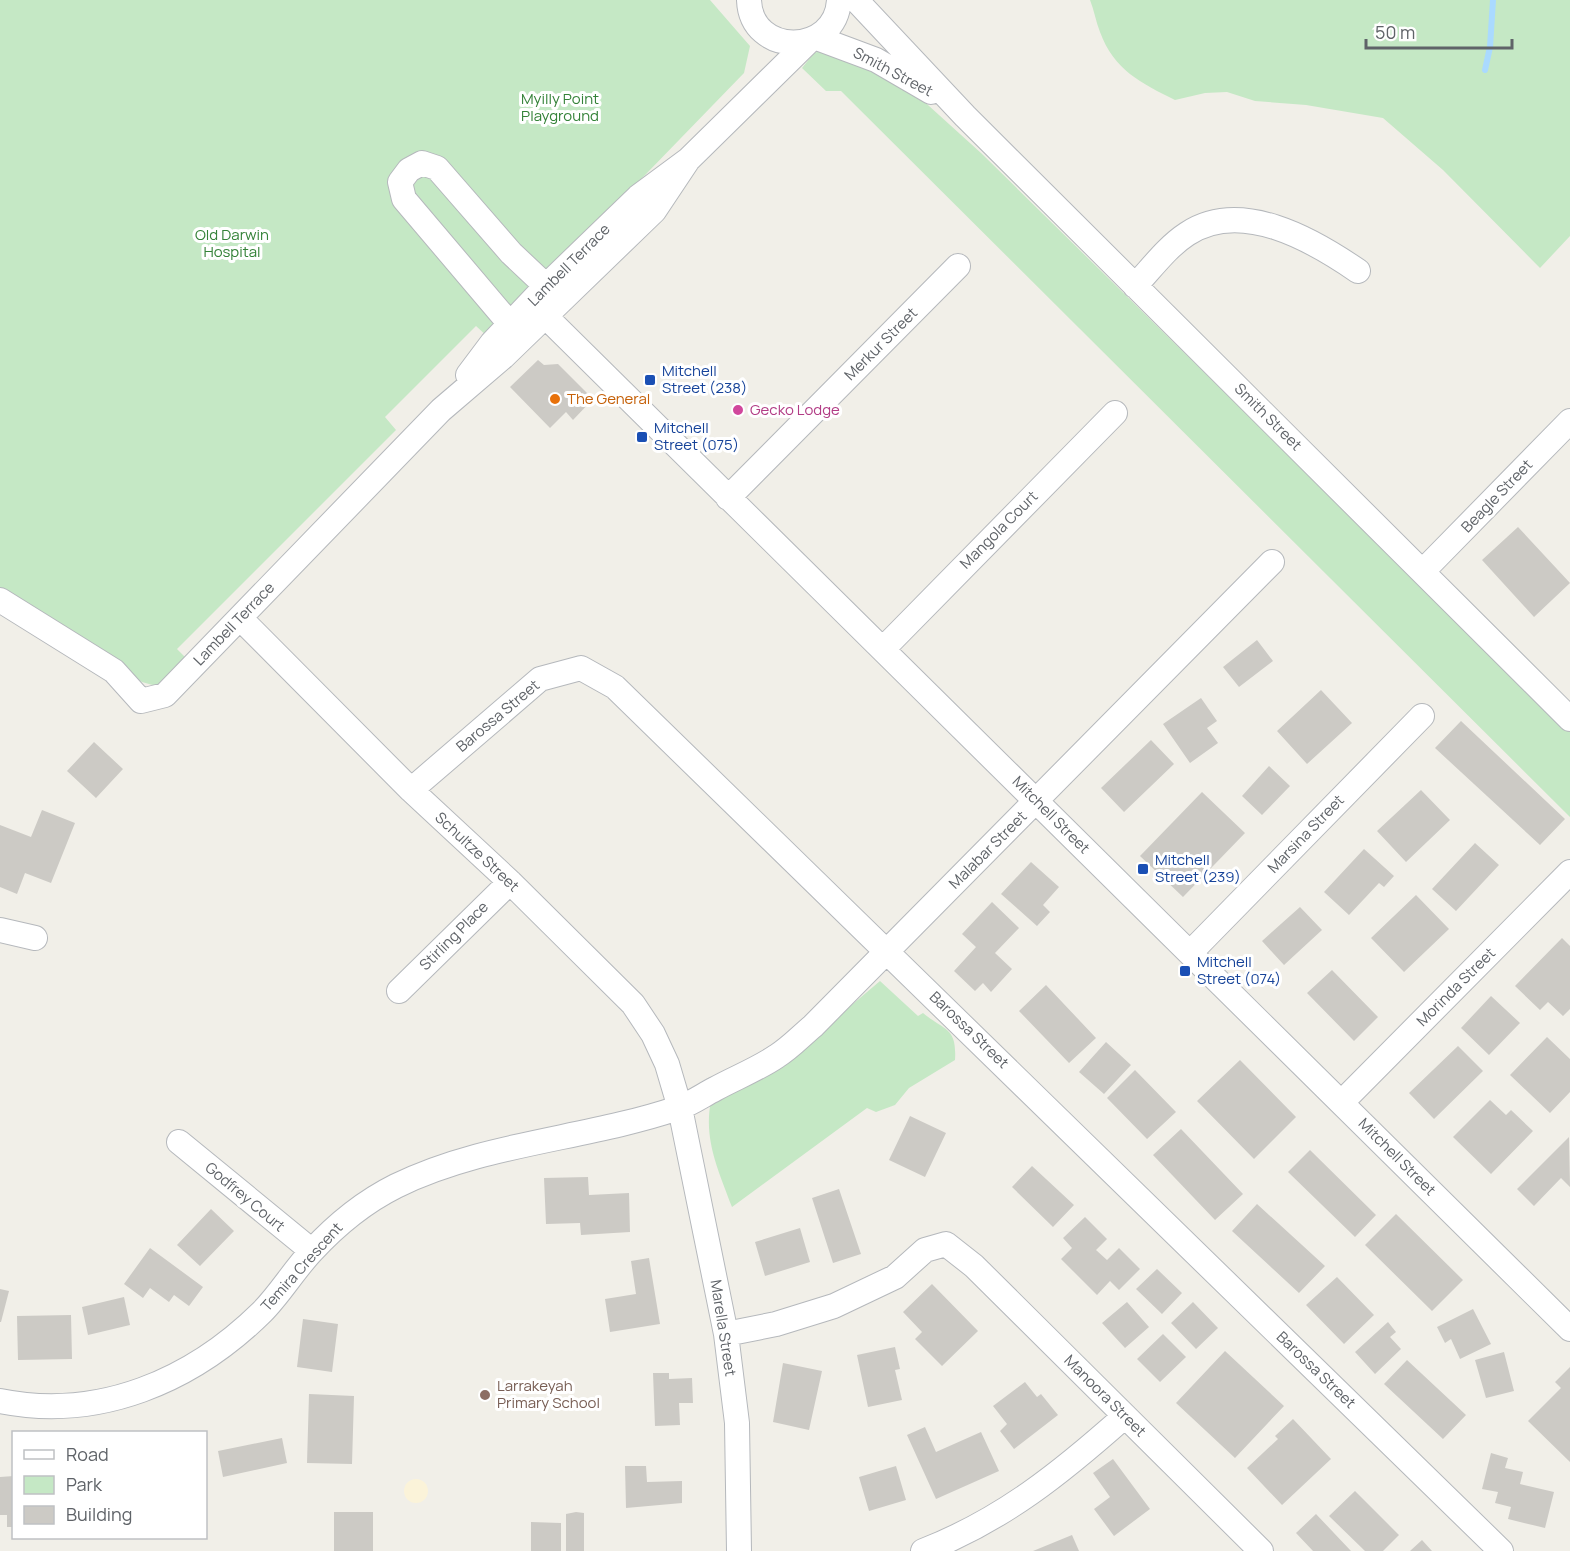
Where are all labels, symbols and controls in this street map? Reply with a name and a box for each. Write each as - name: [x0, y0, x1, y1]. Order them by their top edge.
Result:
- scale bar: [1366, 12, 1512, 50]
- text: 50 m: [1375, 20, 1415, 44]
- street label: Smith Street: [850, 42, 937, 101]
- park label: Myilly Point Playground: [521, 88, 599, 126]
- street label: Lambell Terrace: [523, 219, 615, 310]
- park label: Old Darwin Hospital: [195, 224, 269, 262]
- street label: Merkur Street: [839, 302, 922, 385]
- place label: Mitchell Street (238): [662, 360, 747, 398]
- marker: Mitchell Street (238): [643, 373, 657, 387]
- street label: Smith Street: [1230, 378, 1307, 455]
- place label: The General: [567, 388, 650, 409]
- marker: The General: [548, 392, 562, 406]
- place label: Gecko Lodge: [750, 399, 840, 420]
- marker: Gecko Lodge: [731, 403, 745, 417]
- place label: Mitchell Street (075): [654, 417, 739, 455]
- marker: Mitchell Street (075): [635, 430, 649, 444]
- street label: Beagle Street: [1456, 454, 1537, 537]
- street label: Mangola Court: [955, 486, 1042, 573]
- street label: Lambell Terrace: [188, 577, 279, 670]
- street label: Barossa Street: [452, 675, 544, 757]
- street label: Mitchell Street: [1008, 771, 1095, 858]
- street label: Marsina Street: [1263, 790, 1349, 878]
- street label: Malabar Street: [944, 806, 1031, 893]
- street label: Schultze Street: [431, 807, 524, 896]
- place label: Mitchell Street (239): [1155, 849, 1241, 887]
- marker: Mitchell Street (239): [1136, 862, 1150, 876]
- street label: Stirling Place: [415, 896, 493, 975]
- street label: Morinda Street: [1412, 943, 1500, 1031]
- place label: Mitchell Street (074): [1197, 951, 1281, 989]
- marker: Mitchell Street (074): [1178, 964, 1192, 978]
- street label: Barossa Street: [925, 986, 1014, 1073]
- street label: Mitchell Street: [1354, 1113, 1441, 1200]
- street label: Godfrey Court: [201, 1157, 290, 1236]
- street label: Temira Crescent: [256, 1218, 347, 1316]
- street label: Marella Street: [706, 1278, 741, 1378]
- street label: Barossa Street: [1272, 1326, 1361, 1413]
- street label: Manoora Street: [1060, 1350, 1151, 1441]
- place label: Larrakeyah Primary School: [497, 1375, 600, 1413]
- marker: Larrakeyah Primary School: [478, 1388, 492, 1402]
- legend: [12, 1431, 207, 1539]
- text: Road: [66, 1442, 109, 1466]
- text: Park: [66, 1472, 103, 1496]
- text: Building: [66, 1502, 132, 1526]

